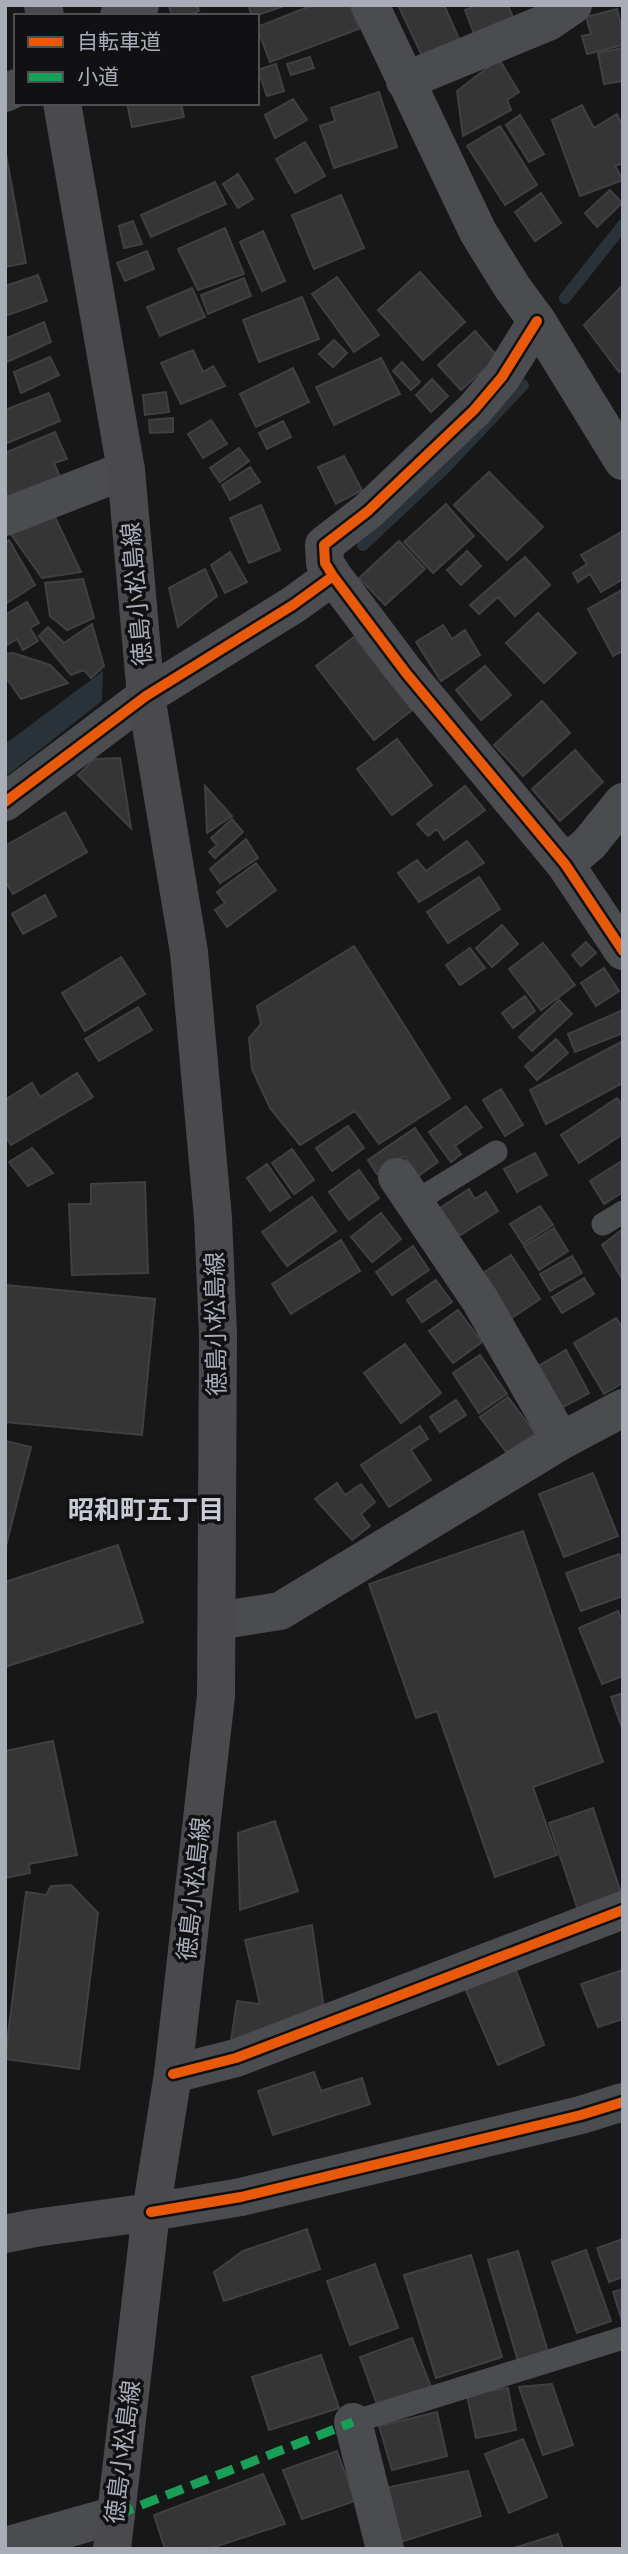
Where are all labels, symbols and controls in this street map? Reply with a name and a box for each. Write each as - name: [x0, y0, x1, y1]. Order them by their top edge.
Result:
- legend: [14, 14, 259, 105]
- text: 自転車道: [77, 28, 161, 55]
- text: 小道: [77, 63, 119, 90]
- street label: 徳島小松島線: [115, 521, 158, 667]
- street label: 徳島小松島線: [199, 1252, 232, 1396]
- district label: 昭和町五丁目: [68, 1493, 224, 1527]
- street label: 徳島小松島線: [171, 1816, 216, 1962]
- street label: 徳島小松島線: [98, 2379, 147, 2525]

